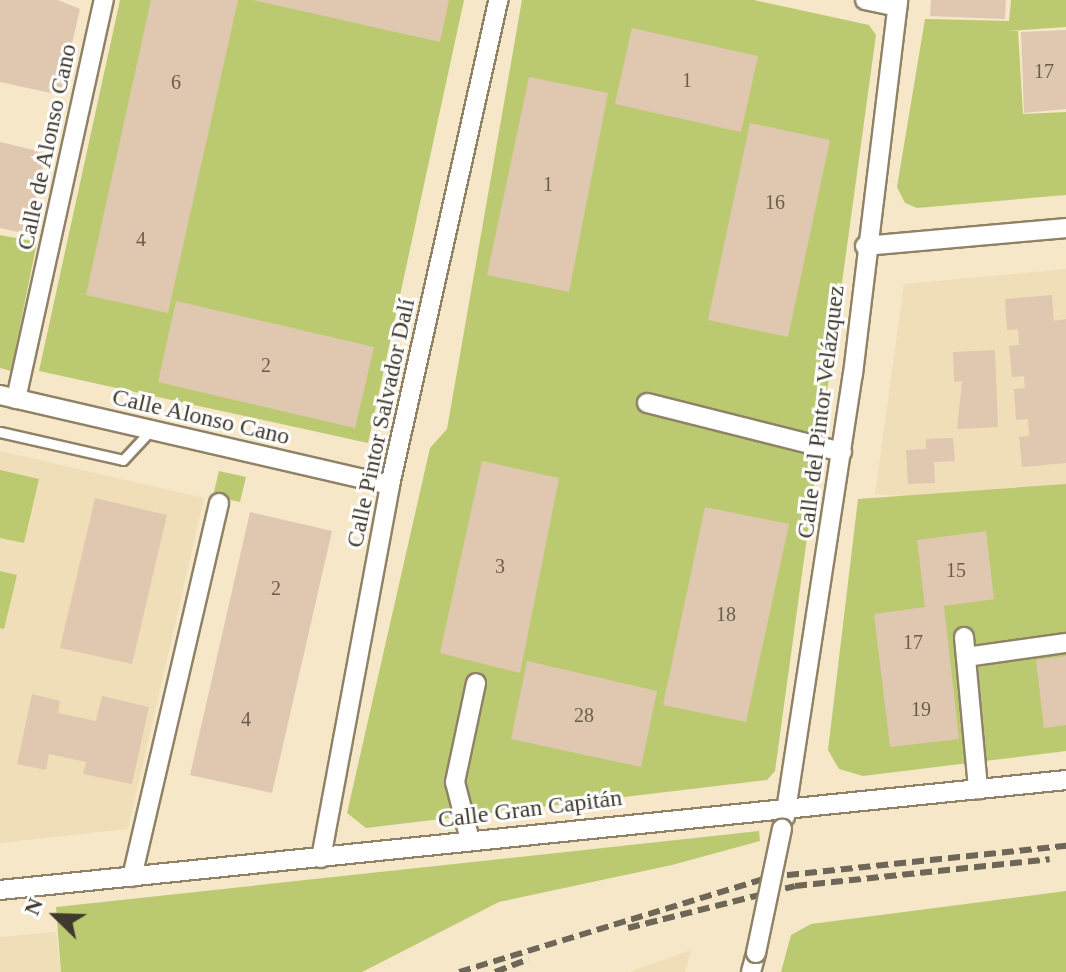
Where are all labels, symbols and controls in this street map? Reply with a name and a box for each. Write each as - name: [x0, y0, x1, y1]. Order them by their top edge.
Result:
- street label: Calle de Alonso Cano: [11, 41, 83, 253]
- house number: 17: [1034, 59, 1054, 83]
- house number: 1: [682, 68, 692, 92]
- house number: 6: [171, 70, 181, 94]
- house number: 1: [543, 172, 553, 196]
- house number: 16: [765, 190, 785, 214]
- house number: 4: [136, 227, 146, 251]
- street label: Calle del Pintor Velázquez: [791, 284, 851, 540]
- street label: Calle Pintor Salvador Dalí: [341, 296, 421, 550]
- house number: 2: [261, 353, 271, 377]
- street label: Calle Alonso Cano: [109, 382, 293, 452]
- house number: 3: [495, 554, 505, 578]
- house number: 15: [946, 558, 966, 582]
- house number: 2: [271, 576, 281, 600]
- house number: 18: [716, 602, 736, 626]
- house number: 17: [903, 630, 923, 654]
- house number: 19: [911, 697, 931, 721]
- house number: 28: [574, 703, 594, 727]
- house number: 4: [241, 707, 251, 731]
- street label: Calle Gran Capitán: [436, 783, 624, 835]
- north arrow: [16, 876, 96, 956]
- text: N: [19, 894, 48, 919]

